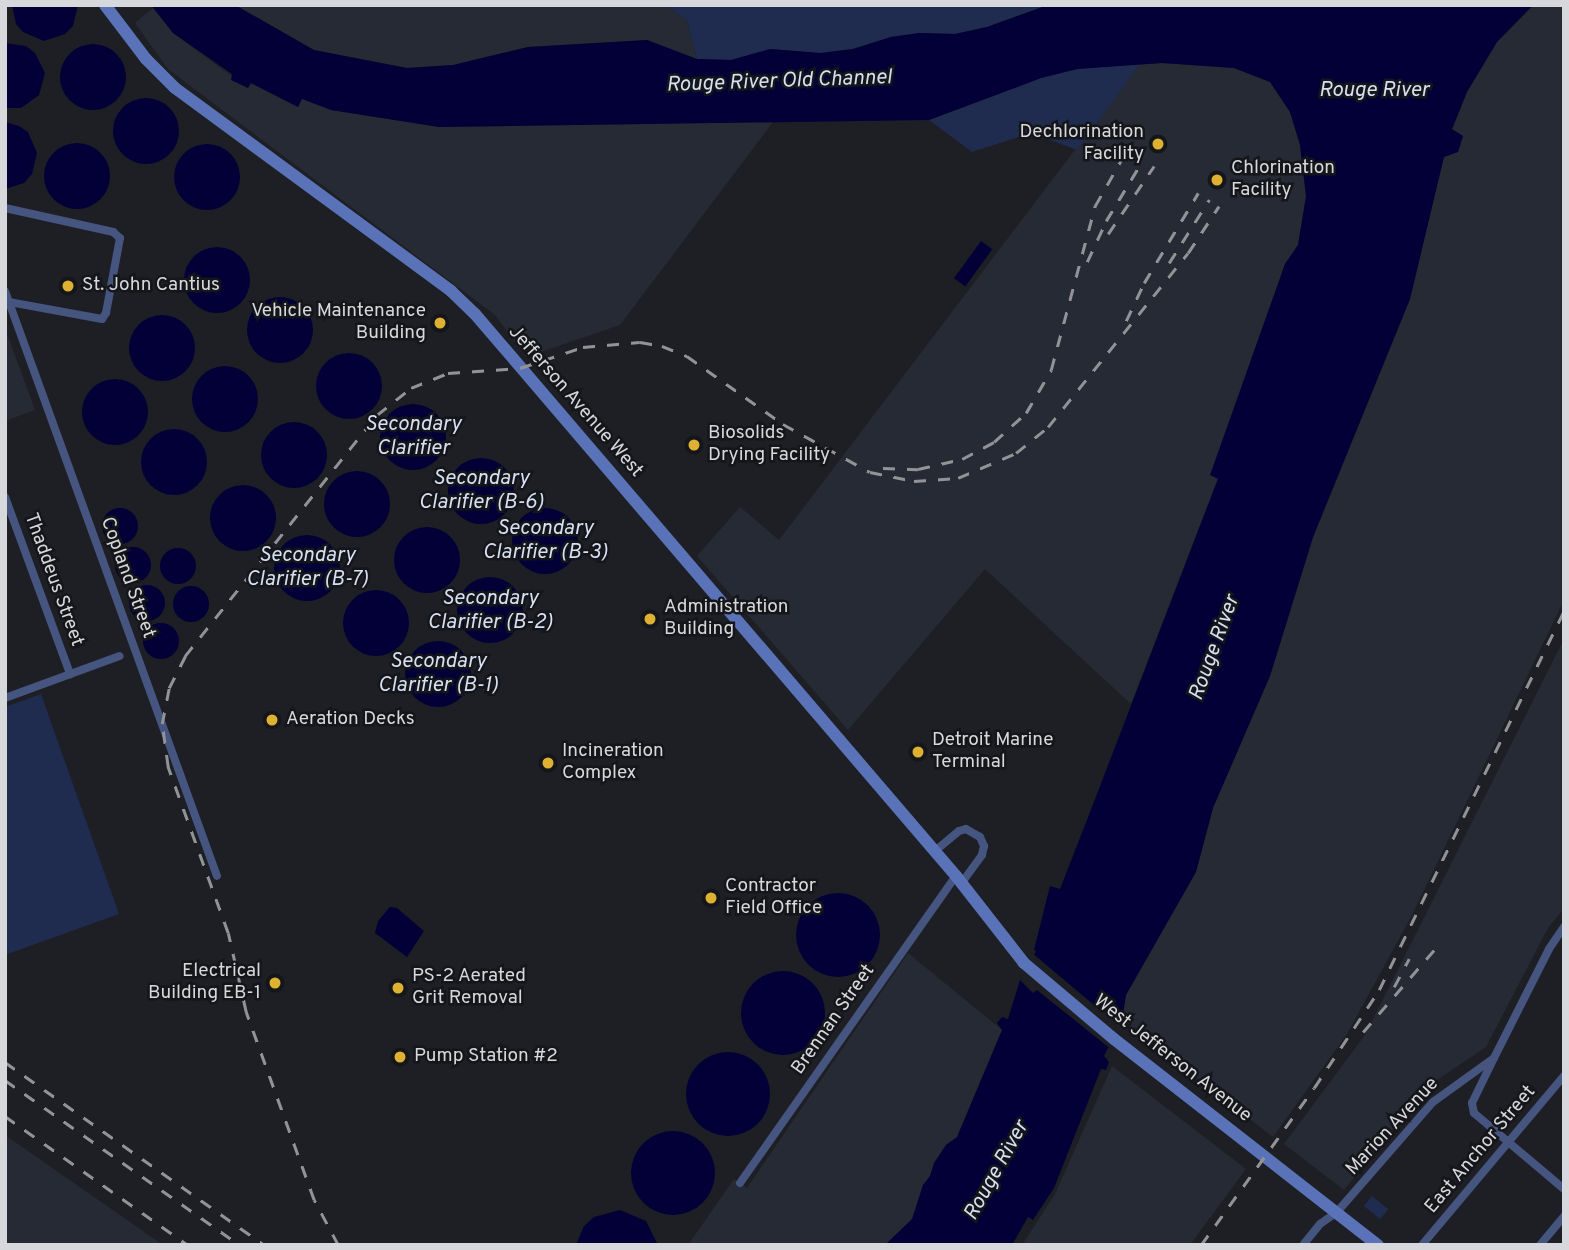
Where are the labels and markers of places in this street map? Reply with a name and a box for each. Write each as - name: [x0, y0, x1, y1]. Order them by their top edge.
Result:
- place label: Dechlorination Facility: [1020, 122, 1144, 166]
- marker: Dechlorination Facility: [1150, 136, 1166, 152]
- place label: Chlorination Facility: [1231, 158, 1335, 202]
- marker: Chlorination Facility: [1209, 172, 1225, 188]
- place label: St. John Cantius: [82, 275, 220, 297]
- marker: St. John Cantius: [60, 278, 76, 294]
- place label: Vehicle Maintenance Building: [251, 301, 426, 345]
- marker: Vehicle Maintenance Building: [432, 315, 448, 331]
- place label: Biosolids Drying Facility: [708, 423, 830, 467]
- marker: Biosolids Drying Facility: [686, 437, 702, 453]
- place label: Administration Building: [664, 597, 789, 641]
- marker: Administration Building: [642, 611, 658, 627]
- place label: Aeration Decks: [286, 709, 415, 731]
- marker: Aeration Decks: [264, 712, 280, 728]
- place label: Detroit Marine Terminal: [932, 730, 1053, 774]
- place label: Incineration Complex: [562, 741, 664, 785]
- marker: Detroit Marine Terminal: [910, 744, 926, 760]
- marker: Incineration Complex: [540, 755, 556, 771]
- place label: Contractor Field Office: [725, 876, 822, 920]
- marker: Contractor Field Office: [703, 890, 719, 906]
- place label: Electrical Building EB-1: [148, 961, 261, 1005]
- place label: PS-2 Aerated Grit Removal: [412, 966, 527, 1010]
- marker: Electrical Building EB-1: [267, 975, 283, 991]
- marker: PS-2 Aerated Grit Removal: [390, 980, 406, 996]
- place label: Pump Station #2: [414, 1046, 558, 1068]
- marker: Pump Station #2: [392, 1049, 408, 1065]

